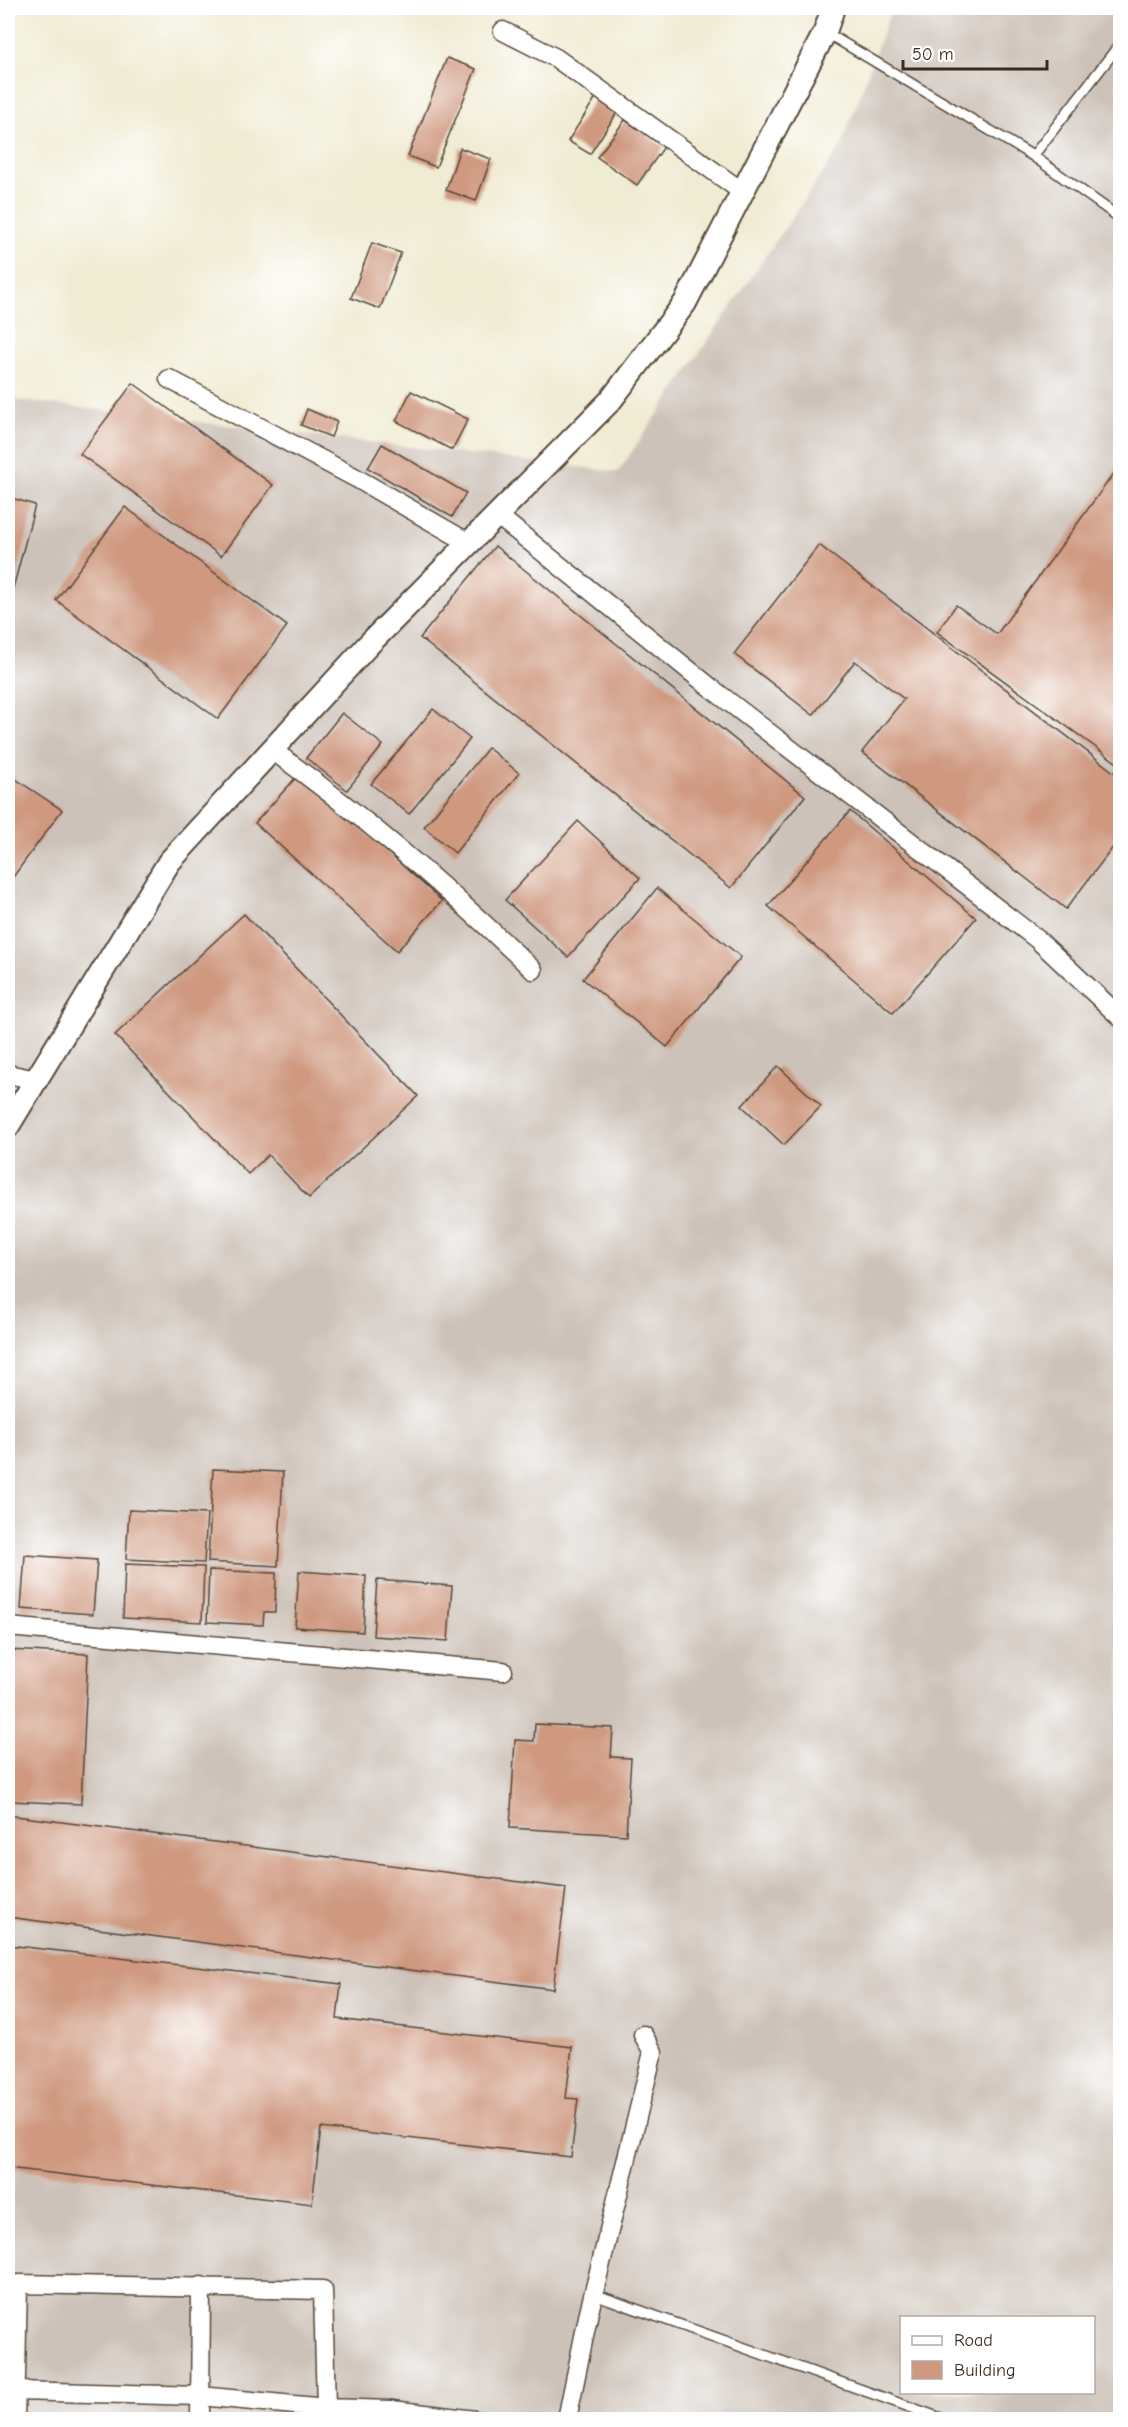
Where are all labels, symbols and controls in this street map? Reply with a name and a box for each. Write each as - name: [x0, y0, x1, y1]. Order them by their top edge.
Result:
- scale bar: [903, 33, 1047, 71]
- text: 50 m: [912, 44, 954, 65]
- legend: [900, 2316, 1095, 2394]
- text: Road: [954, 2330, 993, 2351]
- text: Building: [954, 2360, 1016, 2381]

